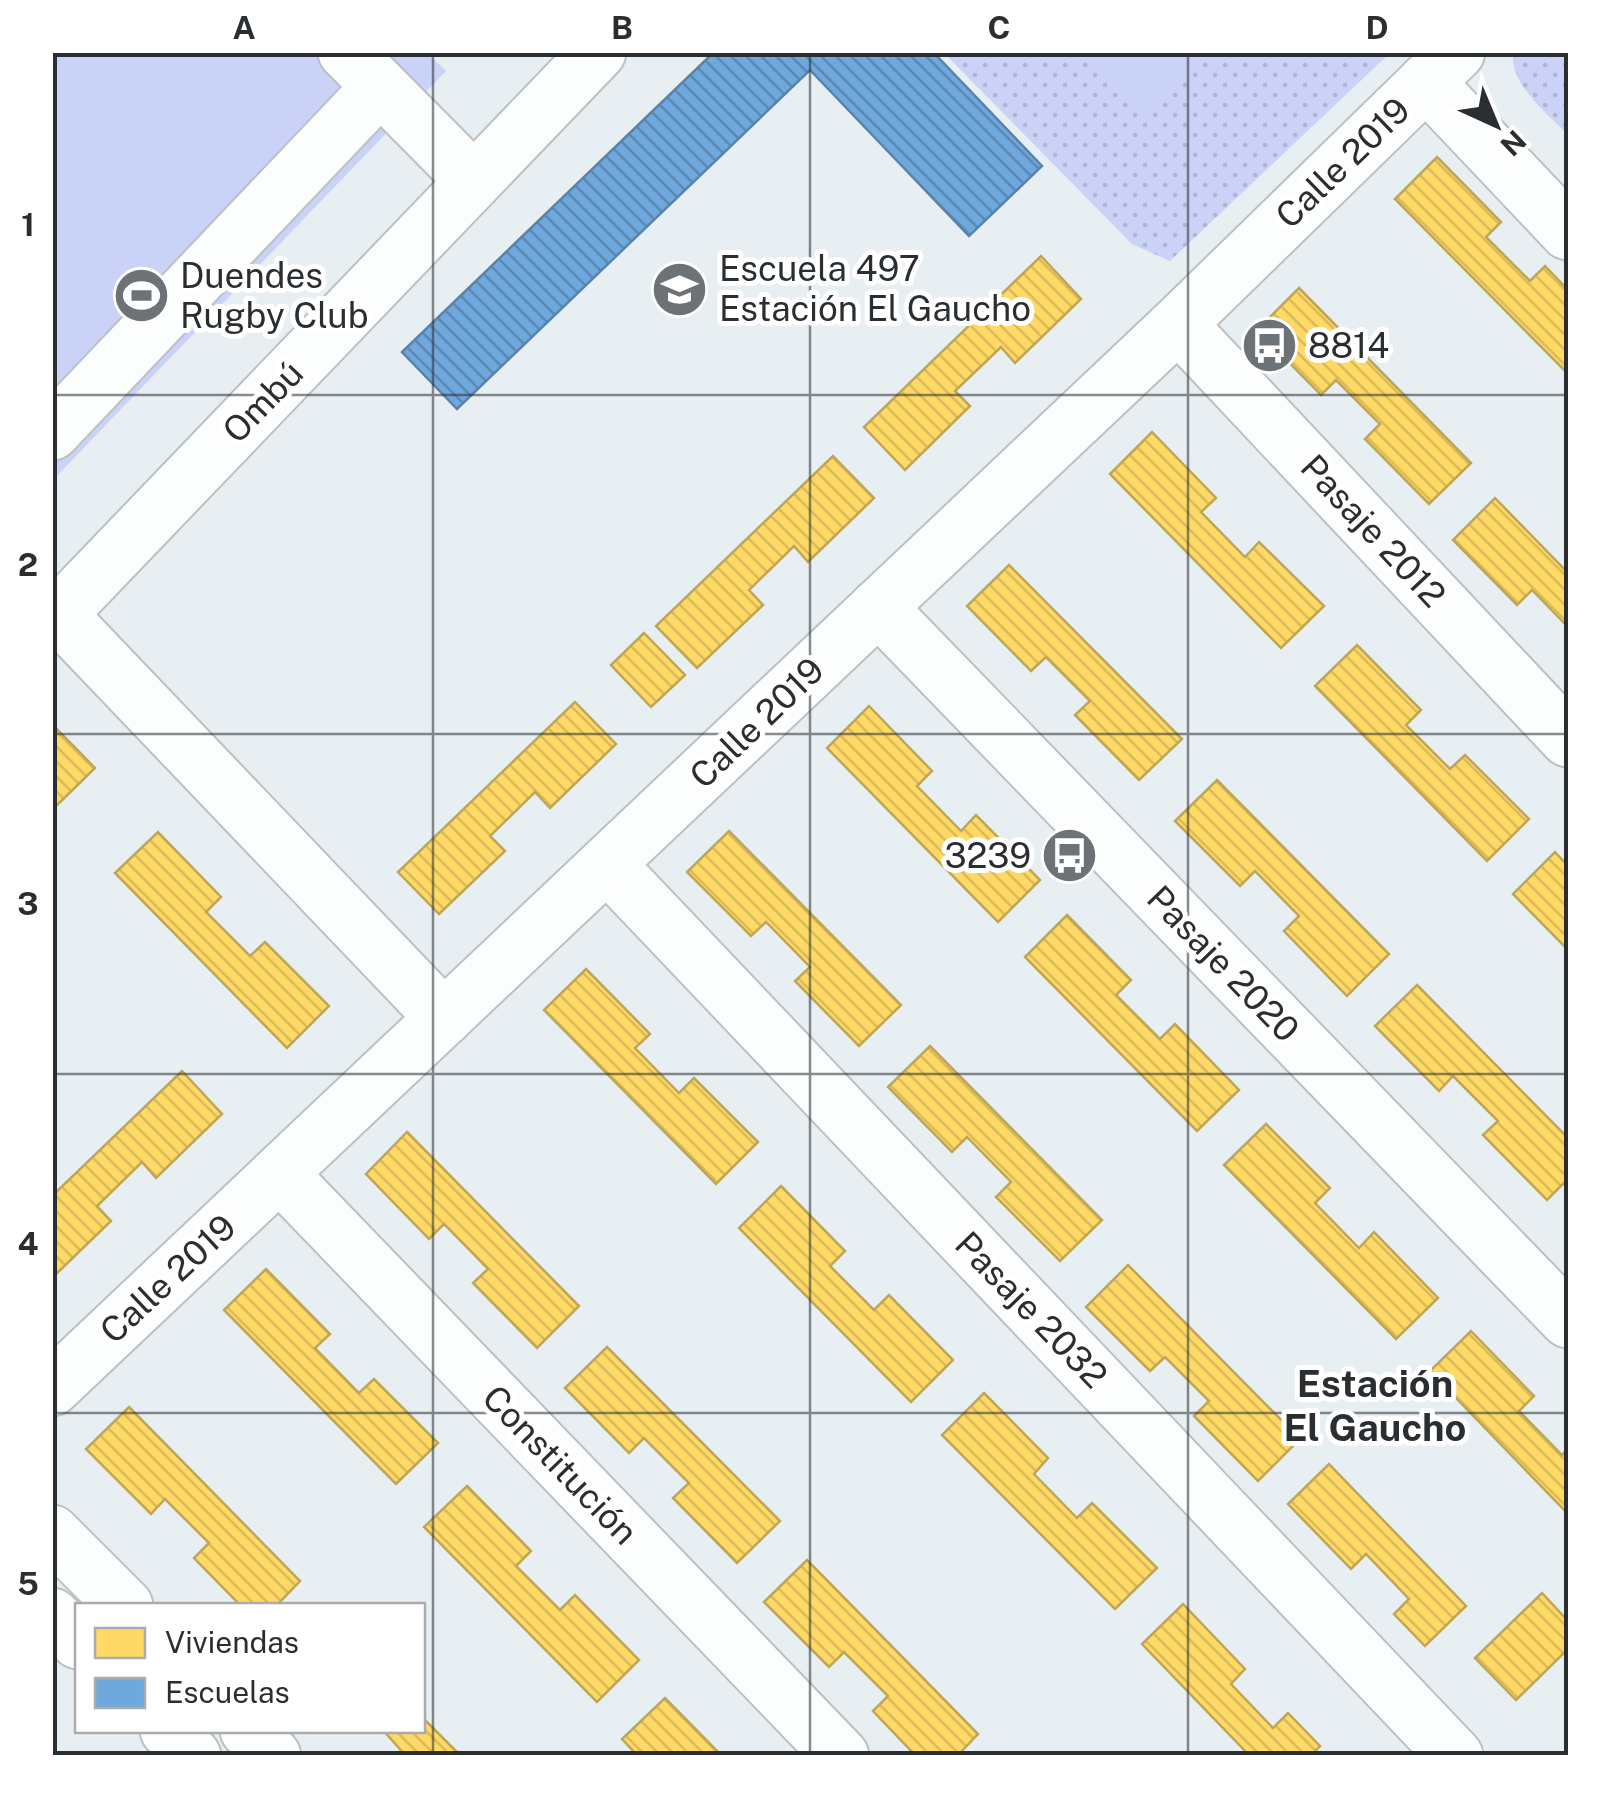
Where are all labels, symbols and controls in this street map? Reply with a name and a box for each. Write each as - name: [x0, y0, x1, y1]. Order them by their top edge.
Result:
- text: A: [232, 9, 256, 46]
- text: B: [611, 9, 633, 46]
- text: C: [988, 9, 1010, 46]
- text: D: [1365, 9, 1389, 46]
- north arrow: [1446, 75, 1546, 175]
- street label: Calle 2019: [1267, 89, 1418, 236]
- text: N: [1494, 124, 1533, 163]
- text: 1: [21, 206, 35, 243]
- place label: Escuela 497 Estación El Gaucho: [719, 248, 1031, 329]
- place label: Duendes Rugby Club: [180, 255, 369, 336]
- school or university icon: Escuela 497 Estación El Gaucho: [650, 259, 710, 319]
- sports icon: Duendes Rugby Club: [111, 266, 171, 326]
- bus stop icon: 8814: [1239, 316, 1299, 376]
- place label: 8814: [1308, 325, 1389, 366]
- street label: Ombú: [214, 353, 311, 451]
- street label: Pasaje 2012: [1293, 446, 1454, 615]
- text: 2: [18, 546, 38, 583]
- street label: Calle 2019: [681, 649, 832, 796]
- bus stop icon: 3239: [1040, 826, 1100, 886]
- place label: 3239: [944, 835, 1031, 876]
- street label: Pasaje 2020: [1139, 877, 1308, 1050]
- text: 3: [17, 885, 39, 922]
- street label: Calle 2019: [92, 1206, 244, 1351]
- street label: Pasaje 2032: [947, 1223, 1116, 1396]
- text: 4: [18, 1225, 39, 1262]
- district label: Estación El Gaucho: [1284, 1361, 1466, 1450]
- street label: Constitución: [475, 1377, 646, 1553]
- text: 5: [17, 1565, 39, 1602]
- legend: [75, 1603, 425, 1733]
- text: Viviendas: [165, 1624, 299, 1660]
- text: Escuelas: [165, 1674, 290, 1710]

